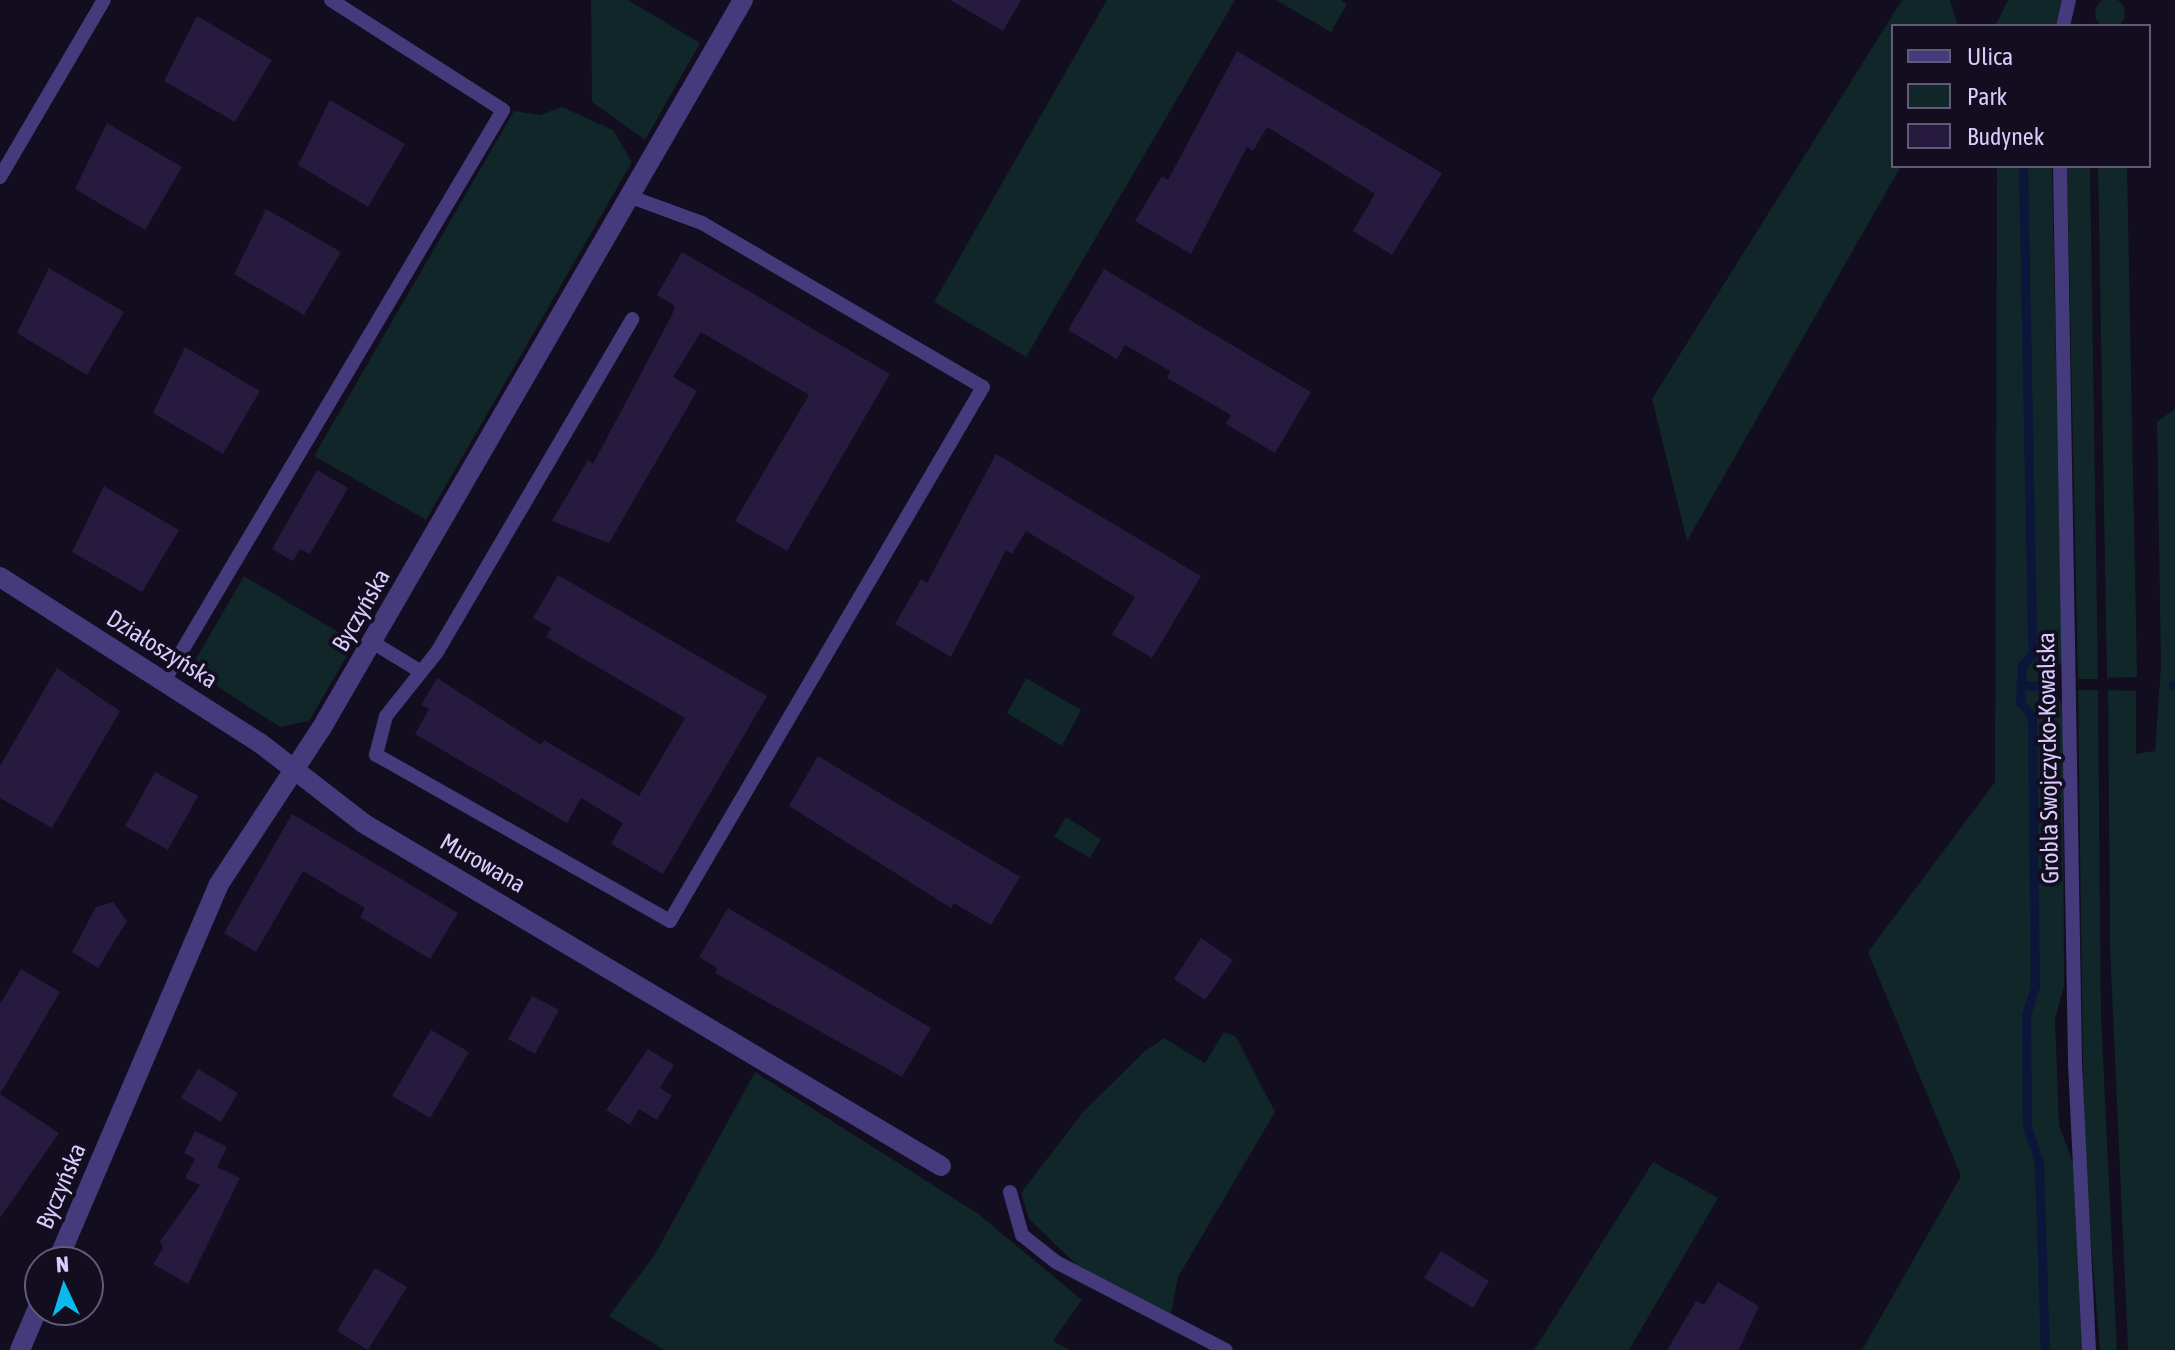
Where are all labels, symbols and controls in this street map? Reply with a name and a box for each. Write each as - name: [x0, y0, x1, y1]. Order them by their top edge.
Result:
- legend: [1891, 24, 2151, 168]
- text: Ulica: [1967, 43, 2013, 70]
- text: Park: [1967, 83, 2007, 110]
- text: Budynek: [1967, 123, 2044, 150]
- street label: Byczyńska: [326, 564, 396, 656]
- street label: Działoszyńska: [101, 604, 223, 694]
- street label: Grobla Swojczycko-Kowalska: [2031, 632, 2065, 884]
- street label: Murowana: [435, 827, 531, 899]
- street label: Byczyńska: [30, 1139, 92, 1233]
- north arrow: [24, 1246, 104, 1326]
- text: N: [55, 1251, 70, 1277]

